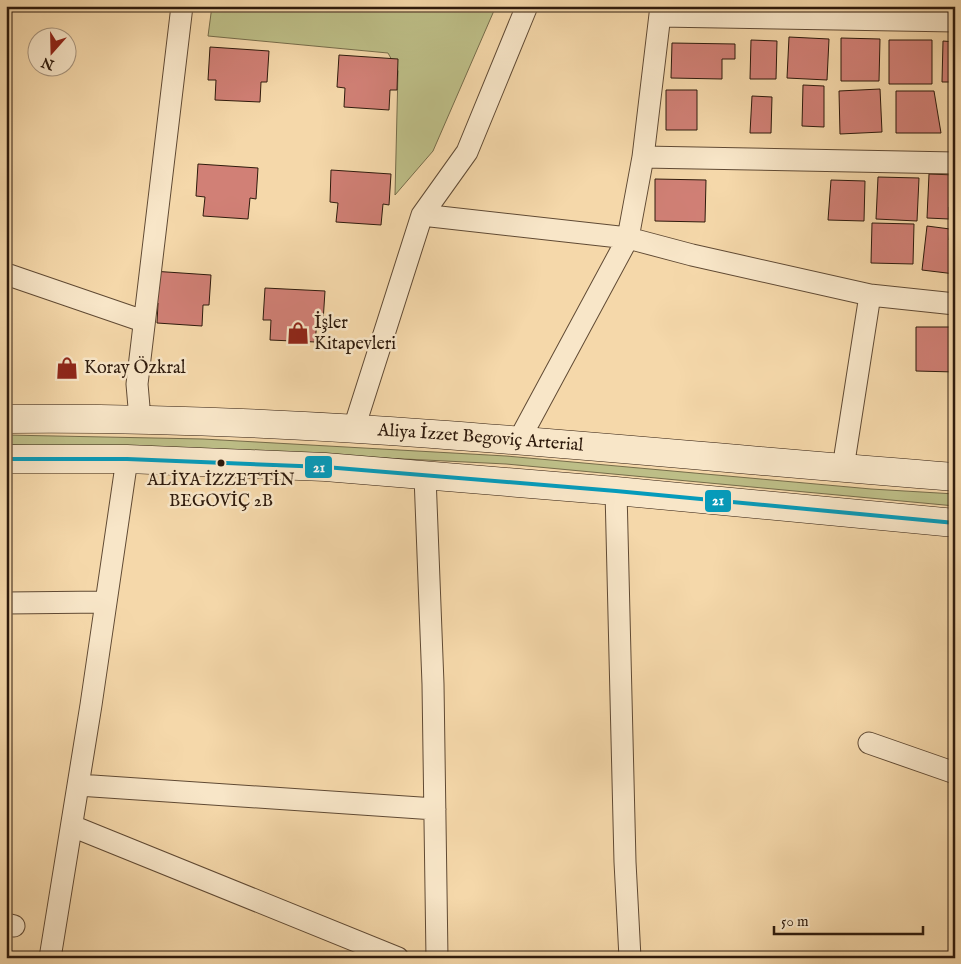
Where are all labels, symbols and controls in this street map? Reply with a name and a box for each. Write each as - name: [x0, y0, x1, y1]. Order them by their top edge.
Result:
- north arrow: [28, 28, 78, 78]
- text: N: [39, 53, 58, 74]
- place label: İşler Kitapevleri: [314, 311, 396, 356]
- shop icon: İşler Kitapevleri: [285, 320, 311, 346]
- shop icon: Koray Özkral: [54, 355, 80, 381]
- place label: Koray Özkral: [84, 356, 186, 380]
- street label: Aliya İzzet Begoviç Arterial: [376, 419, 584, 457]
- line badge: 21: [304, 455, 333, 479]
- marker: ALİYA İZZETTİN BEGOVİÇ 2B: [216, 458, 226, 468]
- text: 21: [313, 459, 325, 477]
- place label: ALİYA İZZETTİN BEGOVİÇ 2B: [146, 469, 295, 512]
- line badge: 21: [704, 489, 732, 513]
- text: 21: [712, 492, 724, 510]
- scale bar: [774, 904, 922, 936]
- text: 50 m: [781, 912, 809, 931]

